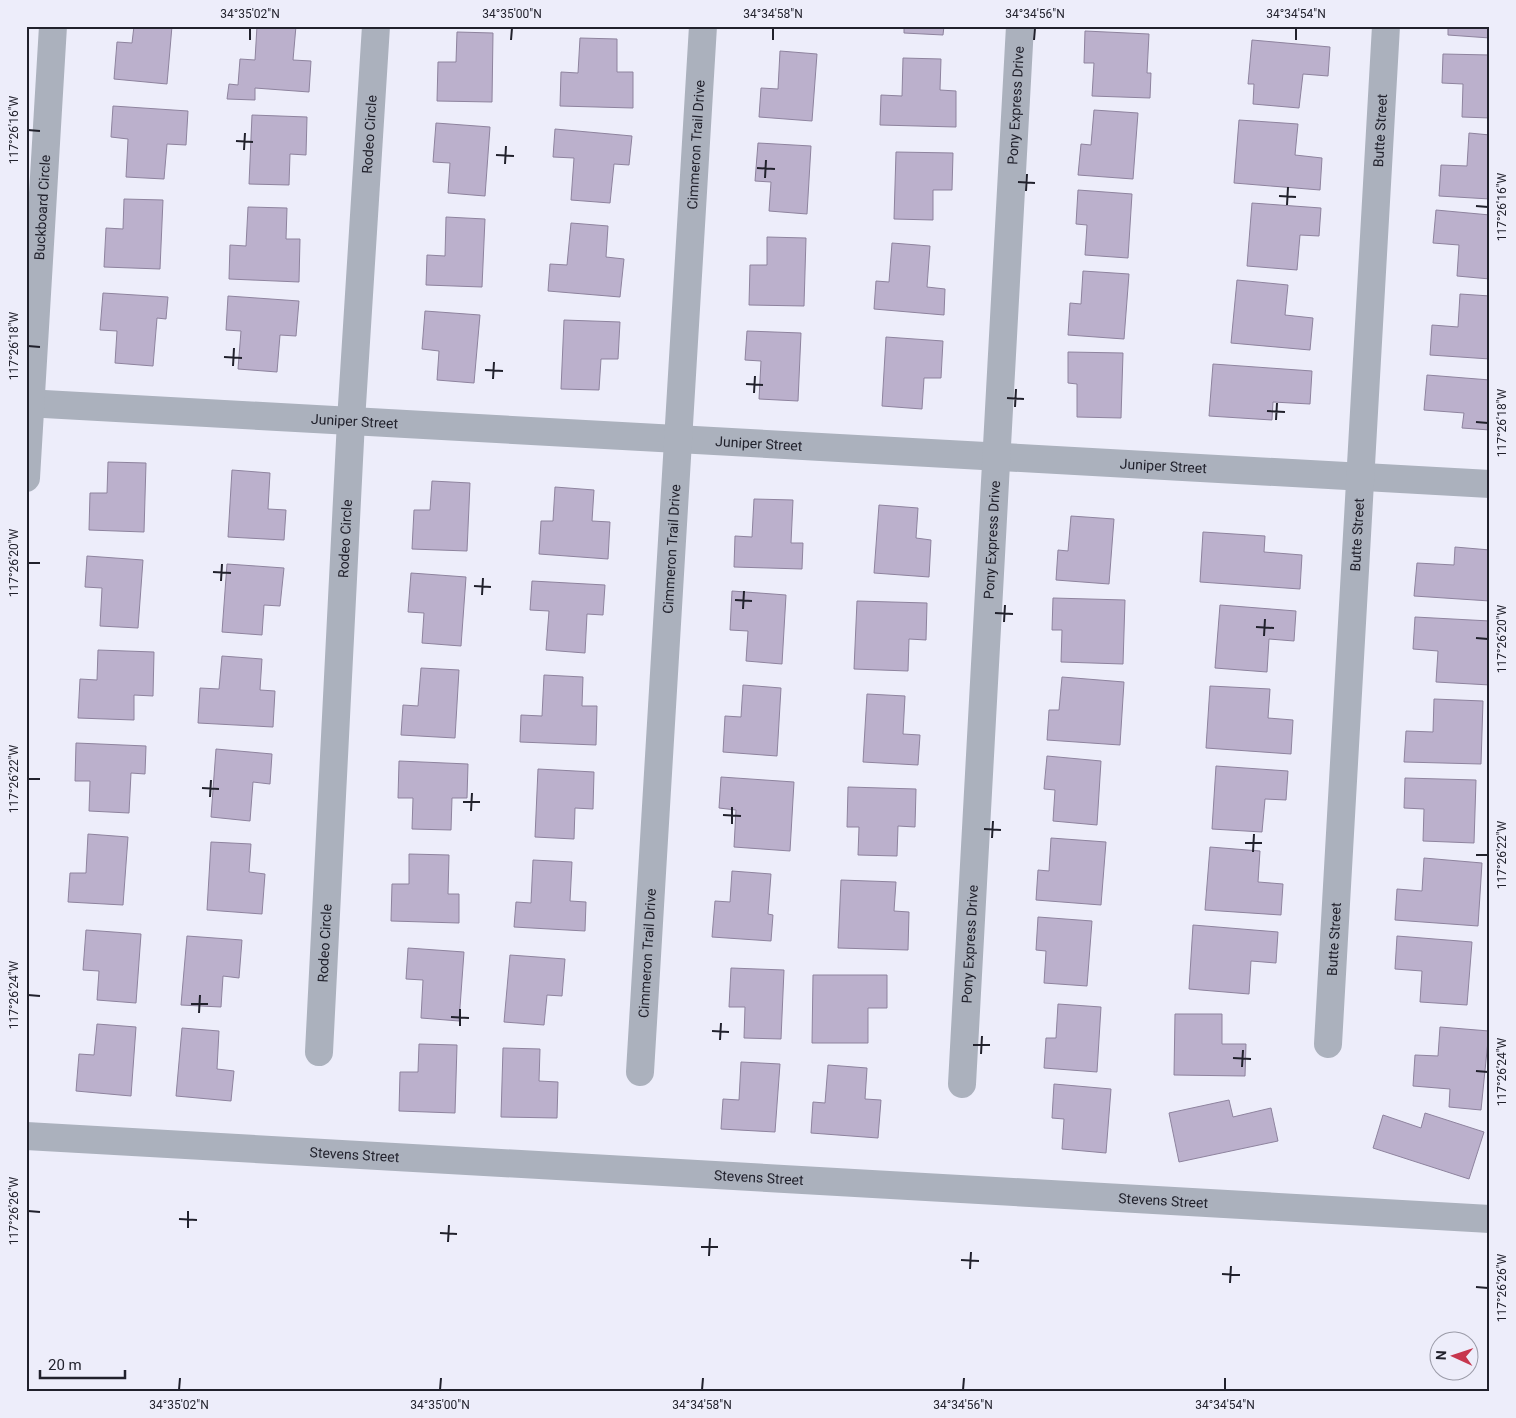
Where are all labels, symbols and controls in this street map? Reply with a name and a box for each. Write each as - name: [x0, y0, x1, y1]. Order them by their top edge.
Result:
- text: 34°35'02"N: [220, 7, 280, 21]
- text: 34°35'00"N: [482, 7, 542, 21]
- text: 34°34'58"N: [743, 7, 803, 21]
- text: 34°34'56"N: [1005, 7, 1065, 21]
- text: 34°34'54"N: [1266, 7, 1326, 21]
- street label: Pony Express Drive: [1004, 46, 1027, 165]
- street label: Cimmeron Trail Drive: [684, 79, 708, 210]
- street label: Butte Street: [1370, 93, 1390, 168]
- street label: Rodeo Circle: [359, 95, 380, 174]
- text: 117°26'16"W: [7, 96, 21, 164]
- street label: Buckboard Circle: [31, 154, 53, 261]
- text: 117°26'16"W: [1495, 173, 1509, 241]
- text: 117°26'18"W: [7, 312, 21, 380]
- text: 117°26'18"W: [1495, 389, 1509, 457]
- street label: Juniper Street: [311, 411, 399, 432]
- street label: Juniper Street: [715, 433, 803, 454]
- street label: Juniper Street: [1119, 456, 1208, 476]
- street label: Pony Express Drive: [981, 480, 1003, 600]
- street label: Cimmeron Trail Drive: [660, 484, 683, 614]
- street label: Butte Street: [1347, 497, 1367, 572]
- street label: Rodeo Circle: [335, 499, 355, 578]
- text: 117°26'20"W: [7, 529, 21, 597]
- text: 117°26'20"W: [1495, 605, 1509, 673]
- text: 117°26'22"W: [7, 745, 21, 813]
- text: 117°26'22"W: [1495, 821, 1509, 889]
- street label: Pony Express Drive: [958, 884, 981, 1004]
- street label: Cimmeron Trail Drive: [635, 888, 659, 1018]
- street label: Butte Street: [1324, 902, 1344, 976]
- street label: Rodeo Circle: [315, 903, 335, 983]
- text: 117°26'24"W: [7, 961, 21, 1029]
- text: 117°26'24"W: [1495, 1038, 1509, 1106]
- street label: Stevens Street: [309, 1144, 400, 1165]
- street label: Stevens Street: [714, 1167, 805, 1188]
- text: 117°26'26"W: [7, 1177, 21, 1245]
- street label: Stevens Street: [1118, 1190, 1209, 1211]
- text: 117°26'26"W: [1495, 1254, 1509, 1322]
- north arrow: [1428, 1330, 1478, 1380]
- scale bar: [40, 1348, 125, 1380]
- text: N: [1433, 1350, 1449, 1361]
- text: 20 m: [48, 1356, 82, 1374]
- text: 34°35'02"N: [149, 1398, 209, 1412]
- text: 34°35'00"N: [410, 1398, 470, 1412]
- text: 34°34'58"N: [672, 1398, 732, 1412]
- text: 34°34'56"N: [933, 1398, 993, 1412]
- text: 34°34'54"N: [1195, 1398, 1255, 1412]

